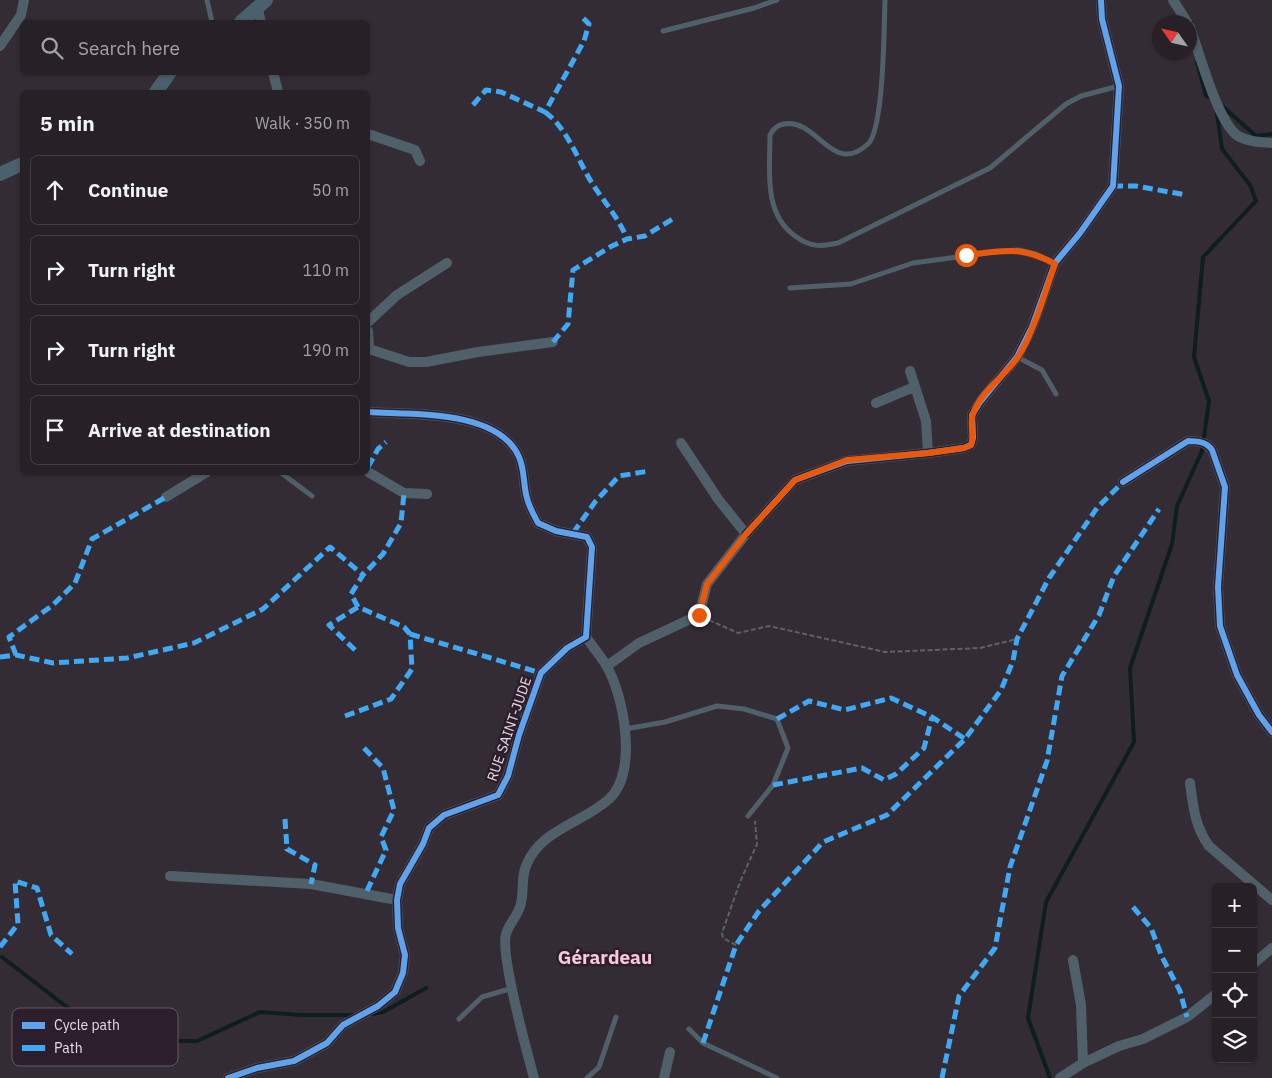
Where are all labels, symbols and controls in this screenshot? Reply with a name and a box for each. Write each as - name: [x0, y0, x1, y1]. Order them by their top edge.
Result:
- north arrow: [1152, 15, 1197, 60]
- search box: [20, 20, 370, 75]
- icon: search: [38, 34, 66, 62]
- text: Search here: [78, 36, 180, 60]
- text: 5 min: [40, 109, 95, 137]
- text: Walk · 350 m: [255, 113, 350, 133]
- icon: ahead: [41, 176, 69, 204]
- text: Continue: [88, 178, 168, 202]
- text: 50 m: [312, 180, 349, 200]
- route start: [955, 244, 978, 267]
- icon: right: [41, 256, 69, 284]
- text: Turn right: [88, 258, 175, 282]
- text: 110 m: [302, 260, 349, 280]
- icon: right: [41, 336, 69, 364]
- text: Turn right: [88, 338, 175, 362]
- text: 190 m: [302, 340, 349, 360]
- icon: arrive: [41, 416, 69, 444]
- text: Arrive at destination: [88, 418, 271, 442]
- route end: [688, 604, 711, 627]
- street label: RUE SAINT-JUDE: [483, 675, 535, 783]
- map controls: [1212, 883, 1257, 1063]
- button: +: [1212, 883, 1257, 928]
- button: −: [1212, 928, 1257, 973]
- district label: Gérardeau: [558, 945, 652, 969]
- button: locate: [1212, 973, 1257, 1018]
- legend: [12, 1008, 178, 1066]
- text: Cycle path: [54, 1016, 120, 1034]
- button: layers: [1212, 1018, 1257, 1063]
- text: Path: [54, 1039, 83, 1057]

